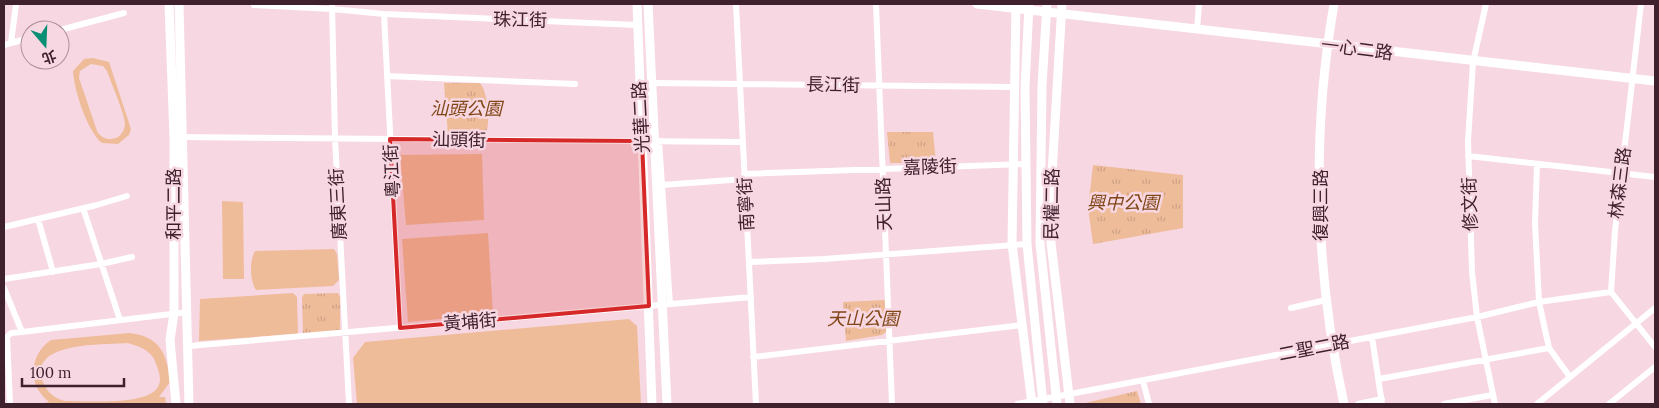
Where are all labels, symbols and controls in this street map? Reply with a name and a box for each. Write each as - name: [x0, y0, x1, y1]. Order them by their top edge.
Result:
- street label: 珠江街: [493, 8, 547, 31]
- north arrow: [20, 20, 70, 70]
- street label: 一心二路: [1320, 33, 1394, 64]
- text: 北: [40, 47, 59, 68]
- street label: 長江街: [806, 73, 860, 96]
- street label: 光華二路: [627, 80, 654, 154]
- park label: 汕頭公園: [430, 97, 505, 120]
- street label: 汕頭街: [432, 128, 486, 151]
- street label: 粵江街: [379, 143, 404, 199]
- street label: 林森三路: [1604, 146, 1635, 220]
- street label: 嘉陵街: [903, 154, 957, 179]
- street label: 廣東三街: [324, 167, 351, 241]
- street label: 和平二路: [162, 168, 185, 240]
- street label: 民權二路: [1039, 168, 1064, 240]
- street label: 復興三路: [1309, 169, 1332, 241]
- street label: 南寧街: [733, 176, 758, 232]
- street label: 天山路: [871, 177, 896, 231]
- street label: 修文街: [1457, 177, 1482, 231]
- park label: 興中公園: [1087, 191, 1162, 214]
- park label: 天山公園: [827, 307, 902, 330]
- street label: 黃埔街: [442, 308, 498, 335]
- street label: 二聖二路: [1276, 329, 1351, 366]
- scale bar: [22, 356, 125, 388]
- text: 100 m: [30, 363, 71, 382]

